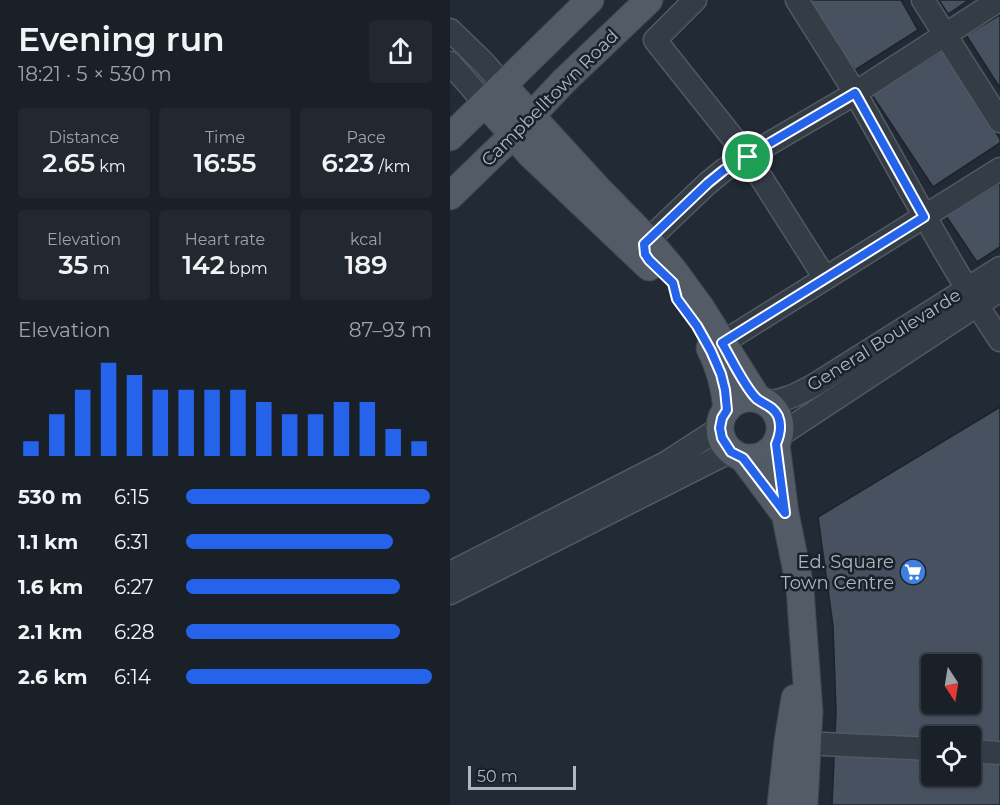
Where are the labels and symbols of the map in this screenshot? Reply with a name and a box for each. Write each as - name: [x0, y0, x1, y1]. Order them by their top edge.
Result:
- street label: Campbelltown Road: [477, 25, 623, 171]
- pin: [722, 131, 773, 182]
- street label: General Boulevarde: [803, 284, 965, 396]
- place label: Ed. Square Town Centre: [780, 551, 894, 594]
- supermarket icon: Ed. Square Town Centre: [898, 557, 928, 587]
- north arrow: [921, 654, 981, 714]
- scale bar: [468, 763, 576, 790]

